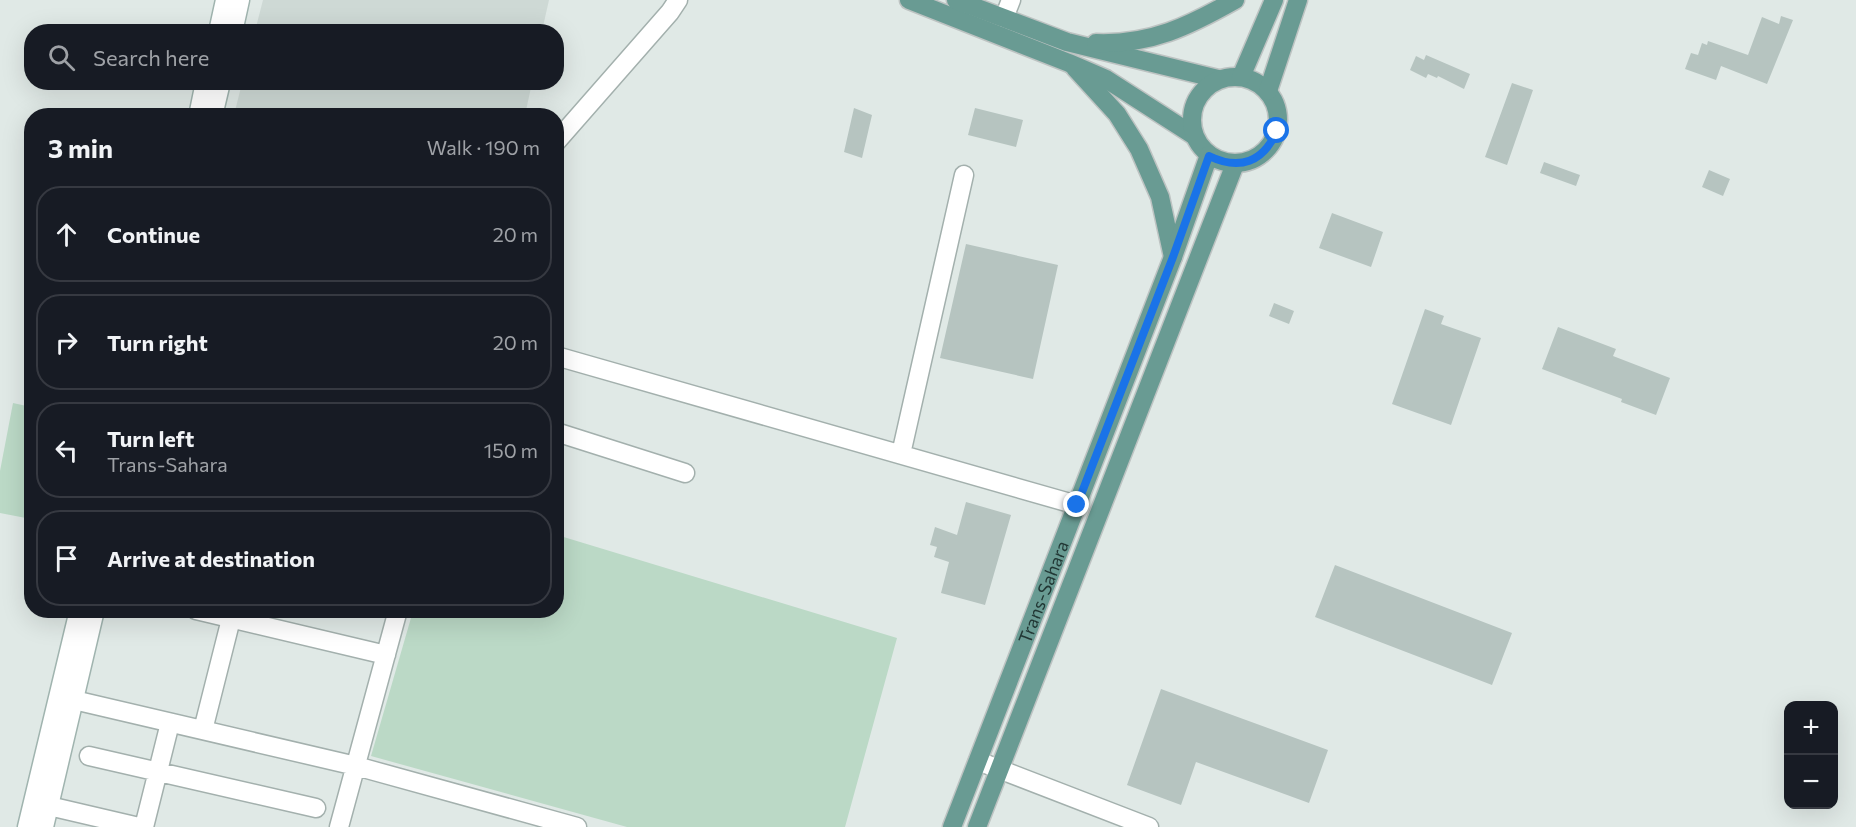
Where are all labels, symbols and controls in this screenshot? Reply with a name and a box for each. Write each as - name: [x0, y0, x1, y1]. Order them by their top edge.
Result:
- search box: [24, 24, 564, 90]
- icon: search: [45, 41, 78, 74]
- text: Search here: [93, 44, 209, 71]
- route start: [1263, 117, 1289, 143]
- text: 3 min: [48, 132, 113, 163]
- text: Walk · 190 m: [427, 135, 540, 159]
- icon: ahead: [50, 218, 83, 251]
- text: Continue: [107, 221, 200, 248]
- text: 20 m: [493, 222, 538, 246]
- icon: right: [50, 326, 83, 359]
- text: Turn right: [107, 329, 208, 356]
- text: 20 m: [493, 330, 538, 354]
- text: Turn left: [107, 425, 194, 452]
- icon: left: [50, 434, 83, 467]
- text: 150 m: [484, 438, 538, 462]
- text: Trans-Sahara: [107, 452, 228, 476]
- route end: [1063, 491, 1089, 517]
- street label: Trans-Sahara: [1013, 537, 1073, 647]
- icon: arrive: [50, 542, 83, 575]
- text: Arrive at destination: [107, 545, 315, 572]
- map controls: [1784, 701, 1838, 809]
- button: +: [1784, 701, 1838, 755]
- button: −: [1784, 755, 1838, 809]

